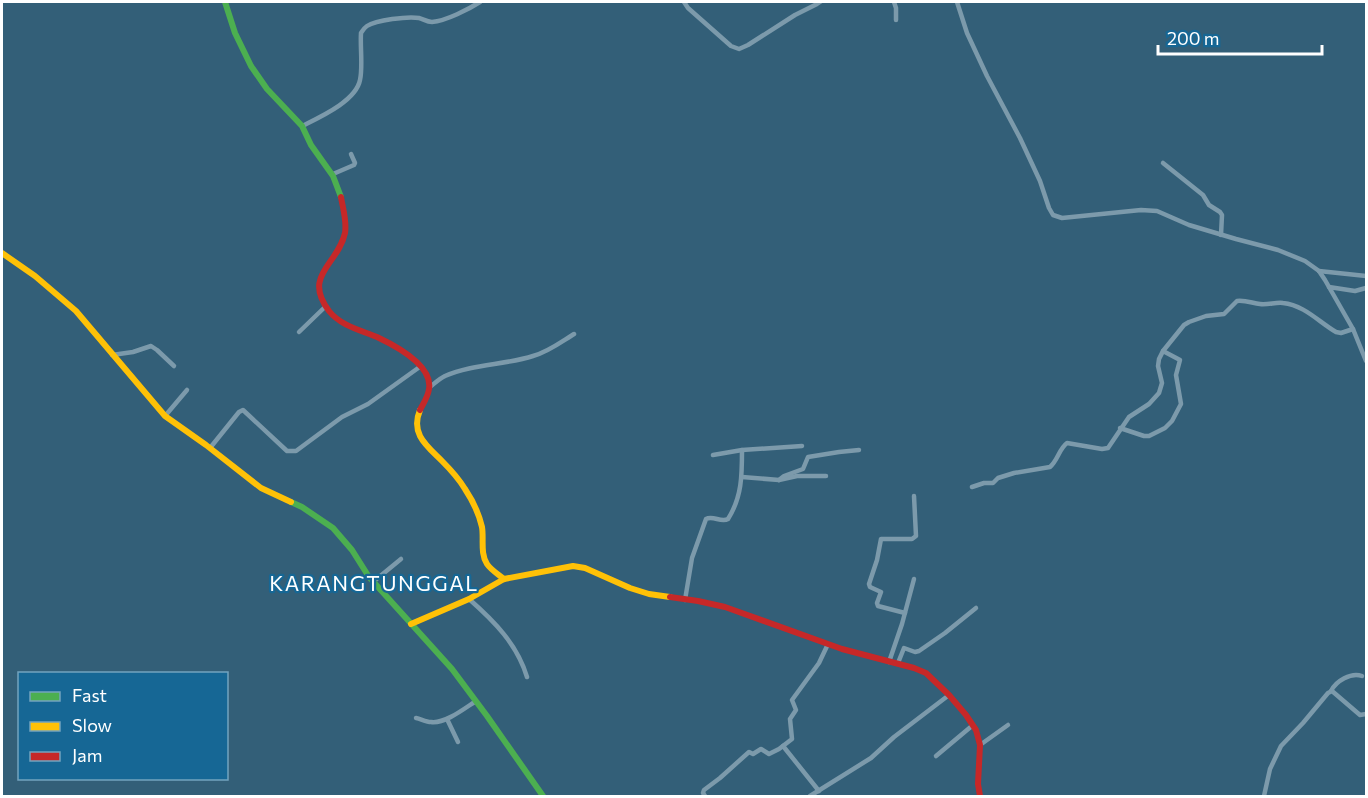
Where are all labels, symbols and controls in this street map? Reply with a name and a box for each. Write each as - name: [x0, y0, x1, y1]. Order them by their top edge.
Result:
- scale bar: [1158, 18, 1322, 56]
- text: 200 m: [1167, 27, 1220, 49]
- district label: KARANGTUNGGAL: [269, 570, 479, 595]
- legend: [18, 672, 228, 780]
- text: Fast: [72, 684, 107, 706]
- text: Slow: [72, 714, 112, 736]
- text: Jam: [72, 744, 102, 766]

